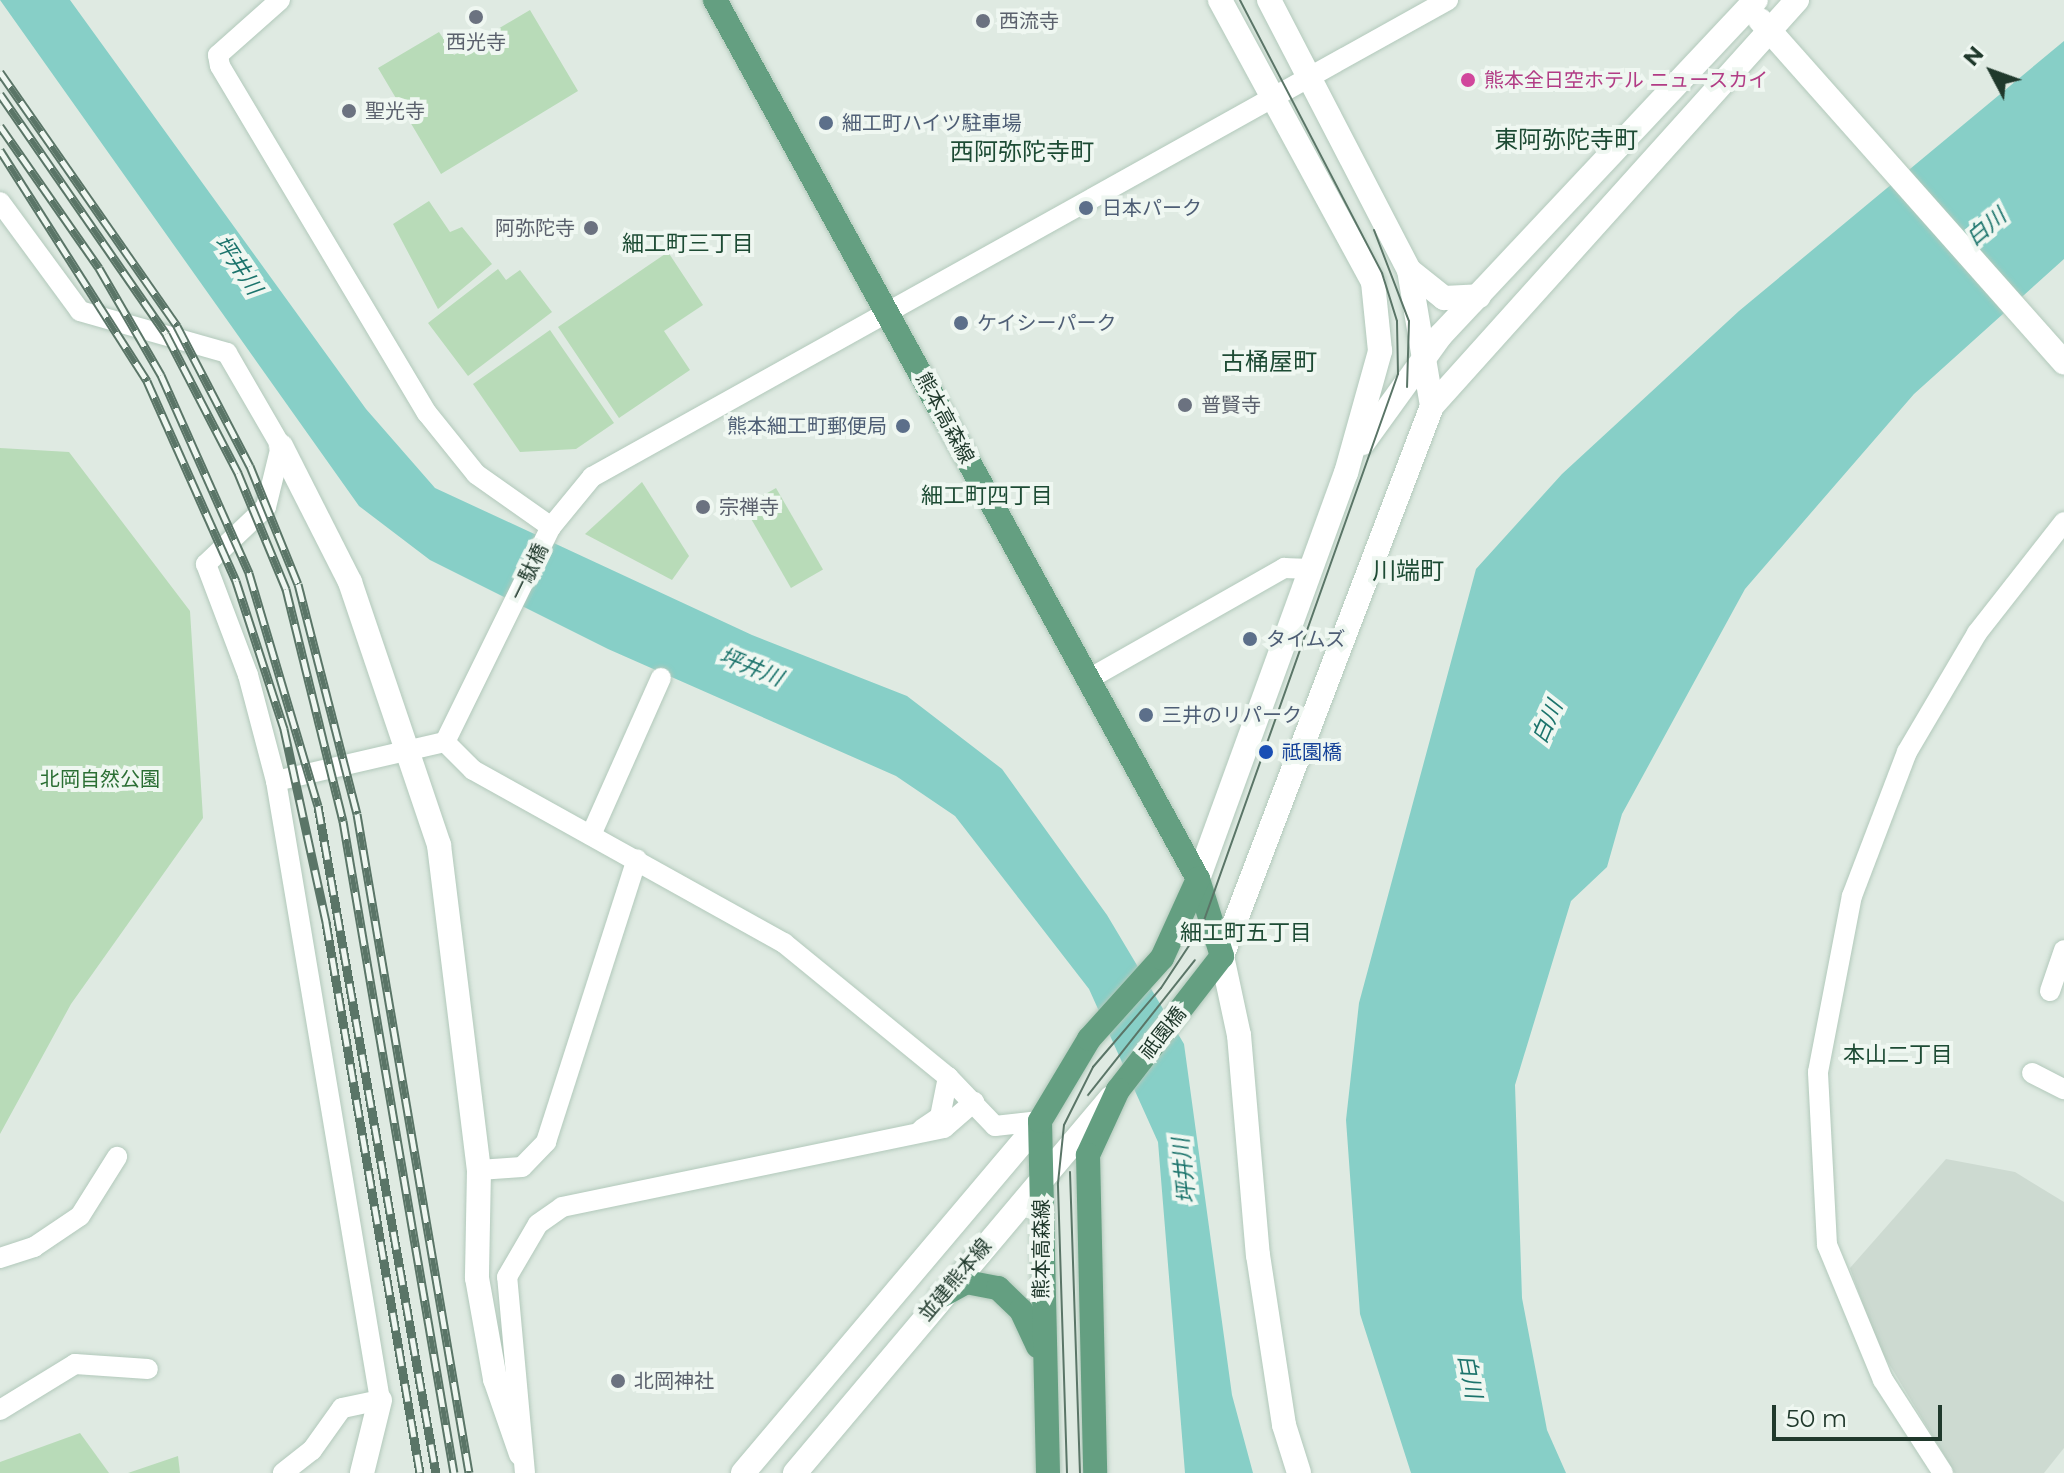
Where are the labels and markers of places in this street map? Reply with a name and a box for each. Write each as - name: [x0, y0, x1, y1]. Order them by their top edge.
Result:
- marker: 西光寺: [467, 8, 485, 26]
- place label: 西流寺: [999, 9, 1059, 33]
- marker: 西流寺: [974, 12, 992, 30]
- place label: 西光寺: [446, 30, 506, 54]
- place label: 熊本全日空ホテル ニュースカイ: [1484, 68, 1769, 92]
- marker: 熊本全日空ホテル ニュースカイ: [1459, 71, 1477, 89]
- place label: 聖光寺: [365, 99, 425, 123]
- marker: 聖光寺: [340, 102, 358, 120]
- place label: 細工町ハイツ駐車場: [842, 111, 1022, 135]
- marker: 細工町ハイツ駐車場: [817, 114, 835, 132]
- place label: 日本パーク: [1102, 196, 1202, 220]
- marker: 日本パーク: [1077, 199, 1095, 217]
- place label: 阿弥陀寺: [495, 216, 575, 240]
- marker: 阿弥陀寺: [582, 219, 600, 237]
- place label: ケイシーパーク: [977, 311, 1117, 335]
- marker: ケイシーパーク: [952, 314, 970, 332]
- place label: 普賢寺: [1201, 393, 1261, 417]
- marker: 普賢寺: [1176, 396, 1194, 414]
- place label: 熊本細工町郵便局: [727, 414, 887, 438]
- marker: 熊本細工町郵便局: [894, 417, 912, 435]
- place label: 宗禅寺: [719, 495, 779, 519]
- marker: 宗禅寺: [694, 498, 712, 516]
- place label: タイムズ: [1266, 627, 1346, 651]
- marker: タイムズ: [1241, 630, 1259, 648]
- place label: 三井のリパーク: [1162, 703, 1302, 727]
- marker: 三井のリパーク: [1137, 706, 1155, 724]
- place label: 祗園橋: [1282, 740, 1342, 764]
- marker: 祗園橋: [1257, 743, 1275, 761]
- place label: 北岡神社: [634, 1369, 714, 1393]
- marker: 北岡神社: [609, 1372, 627, 1390]

